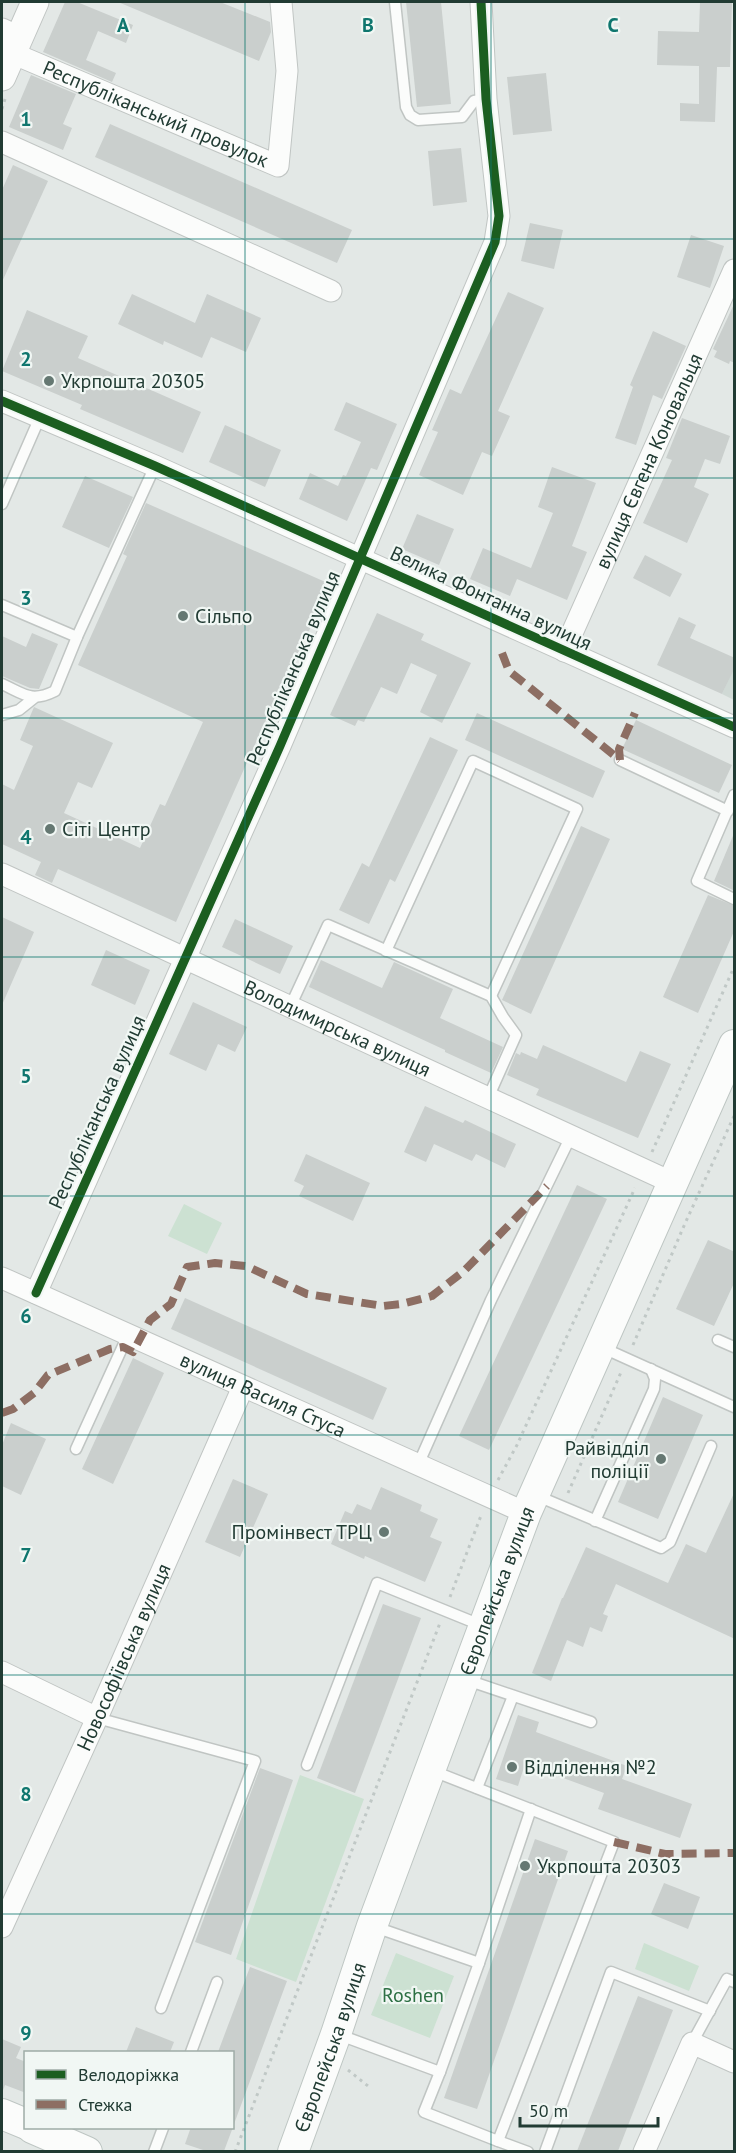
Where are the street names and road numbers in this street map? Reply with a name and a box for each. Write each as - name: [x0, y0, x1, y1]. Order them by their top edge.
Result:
- street label: Республіканський провулок: [39, 55, 273, 174]
- street label: вулиця Євгена Коновальця: [589, 349, 708, 573]
- street label: Велика Фонтанна вулиця: [386, 540, 596, 656]
- street label: Республіканська вулиця: [240, 567, 346, 769]
- street label: Володимирська вулиця: [240, 974, 435, 1083]
- street label: Республіканська вулиця: [43, 1011, 151, 1213]
- street label: вулиця Василя Стуса: [176, 1347, 350, 1443]
- street label: Європейська вулиця: [454, 1502, 540, 1679]
- street label: Новософіївська вулиця: [71, 1559, 177, 1755]
- street label: Європейська вулиця: [288, 1959, 372, 2136]

